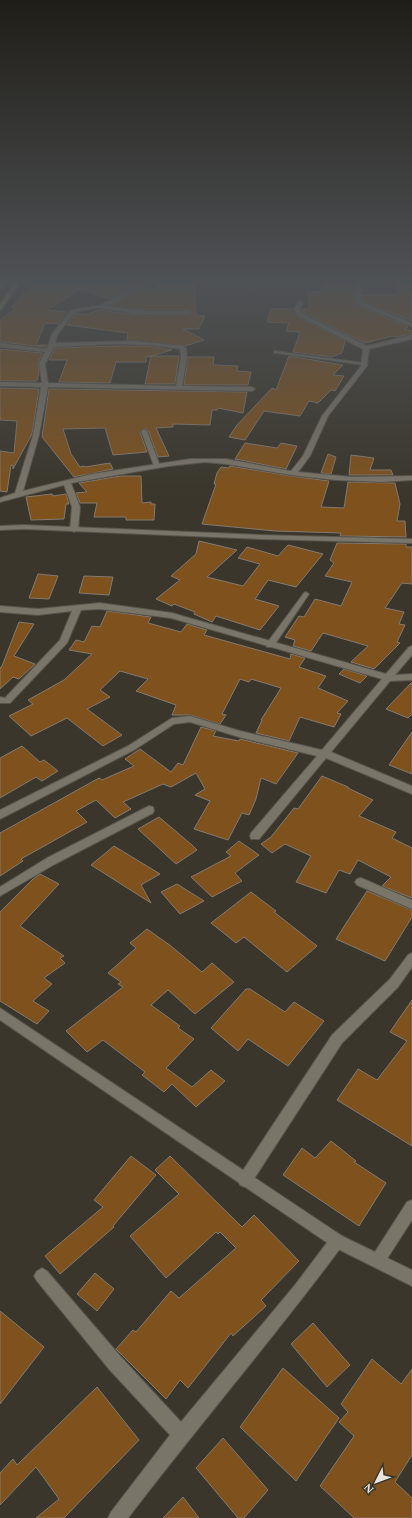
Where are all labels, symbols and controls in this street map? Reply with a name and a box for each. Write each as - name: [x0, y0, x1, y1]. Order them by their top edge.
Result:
- north arrow: [356, 1462, 396, 1502]
- text: N: [360, 1479, 378, 1497]

